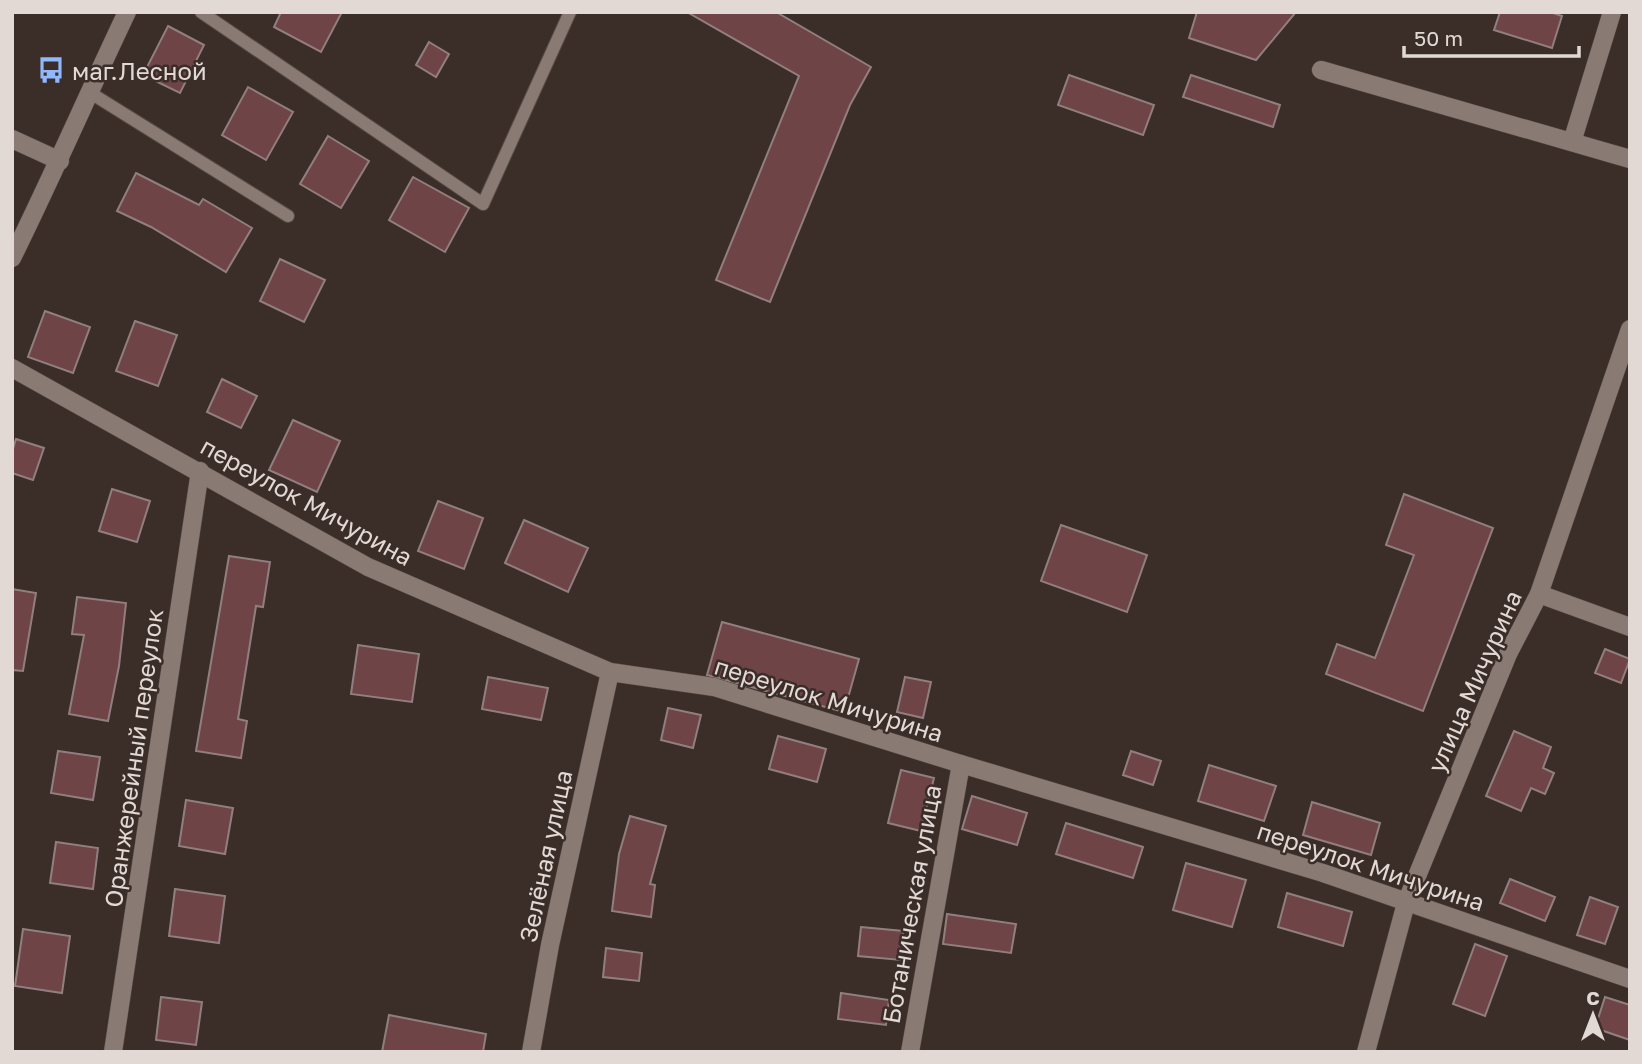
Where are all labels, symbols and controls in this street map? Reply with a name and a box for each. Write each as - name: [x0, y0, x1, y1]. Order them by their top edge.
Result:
- scale bar: [1404, 14, 1579, 58]
- text: 50 m: [1414, 25, 1463, 51]
- bus stop icon: маг.Лесной: [36, 55, 66, 85]
- place label: маг.Лесной: [72, 56, 207, 85]
- street label: переулок Мичурина: [196, 431, 418, 571]
- street label: улица Мичурина: [1421, 586, 1527, 776]
- street label: Оранжерейный переулок: [98, 607, 168, 909]
- street label: переулок Мичурина: [711, 650, 947, 748]
- street label: Зелёная улица: [513, 767, 577, 945]
- street label: Ботаническая улица: [876, 782, 946, 1026]
- street label: переулок Мичурина: [1254, 816, 1488, 916]
- north arrow: [1558, 980, 1628, 1050]
- text: С: [1586, 986, 1600, 1009]

